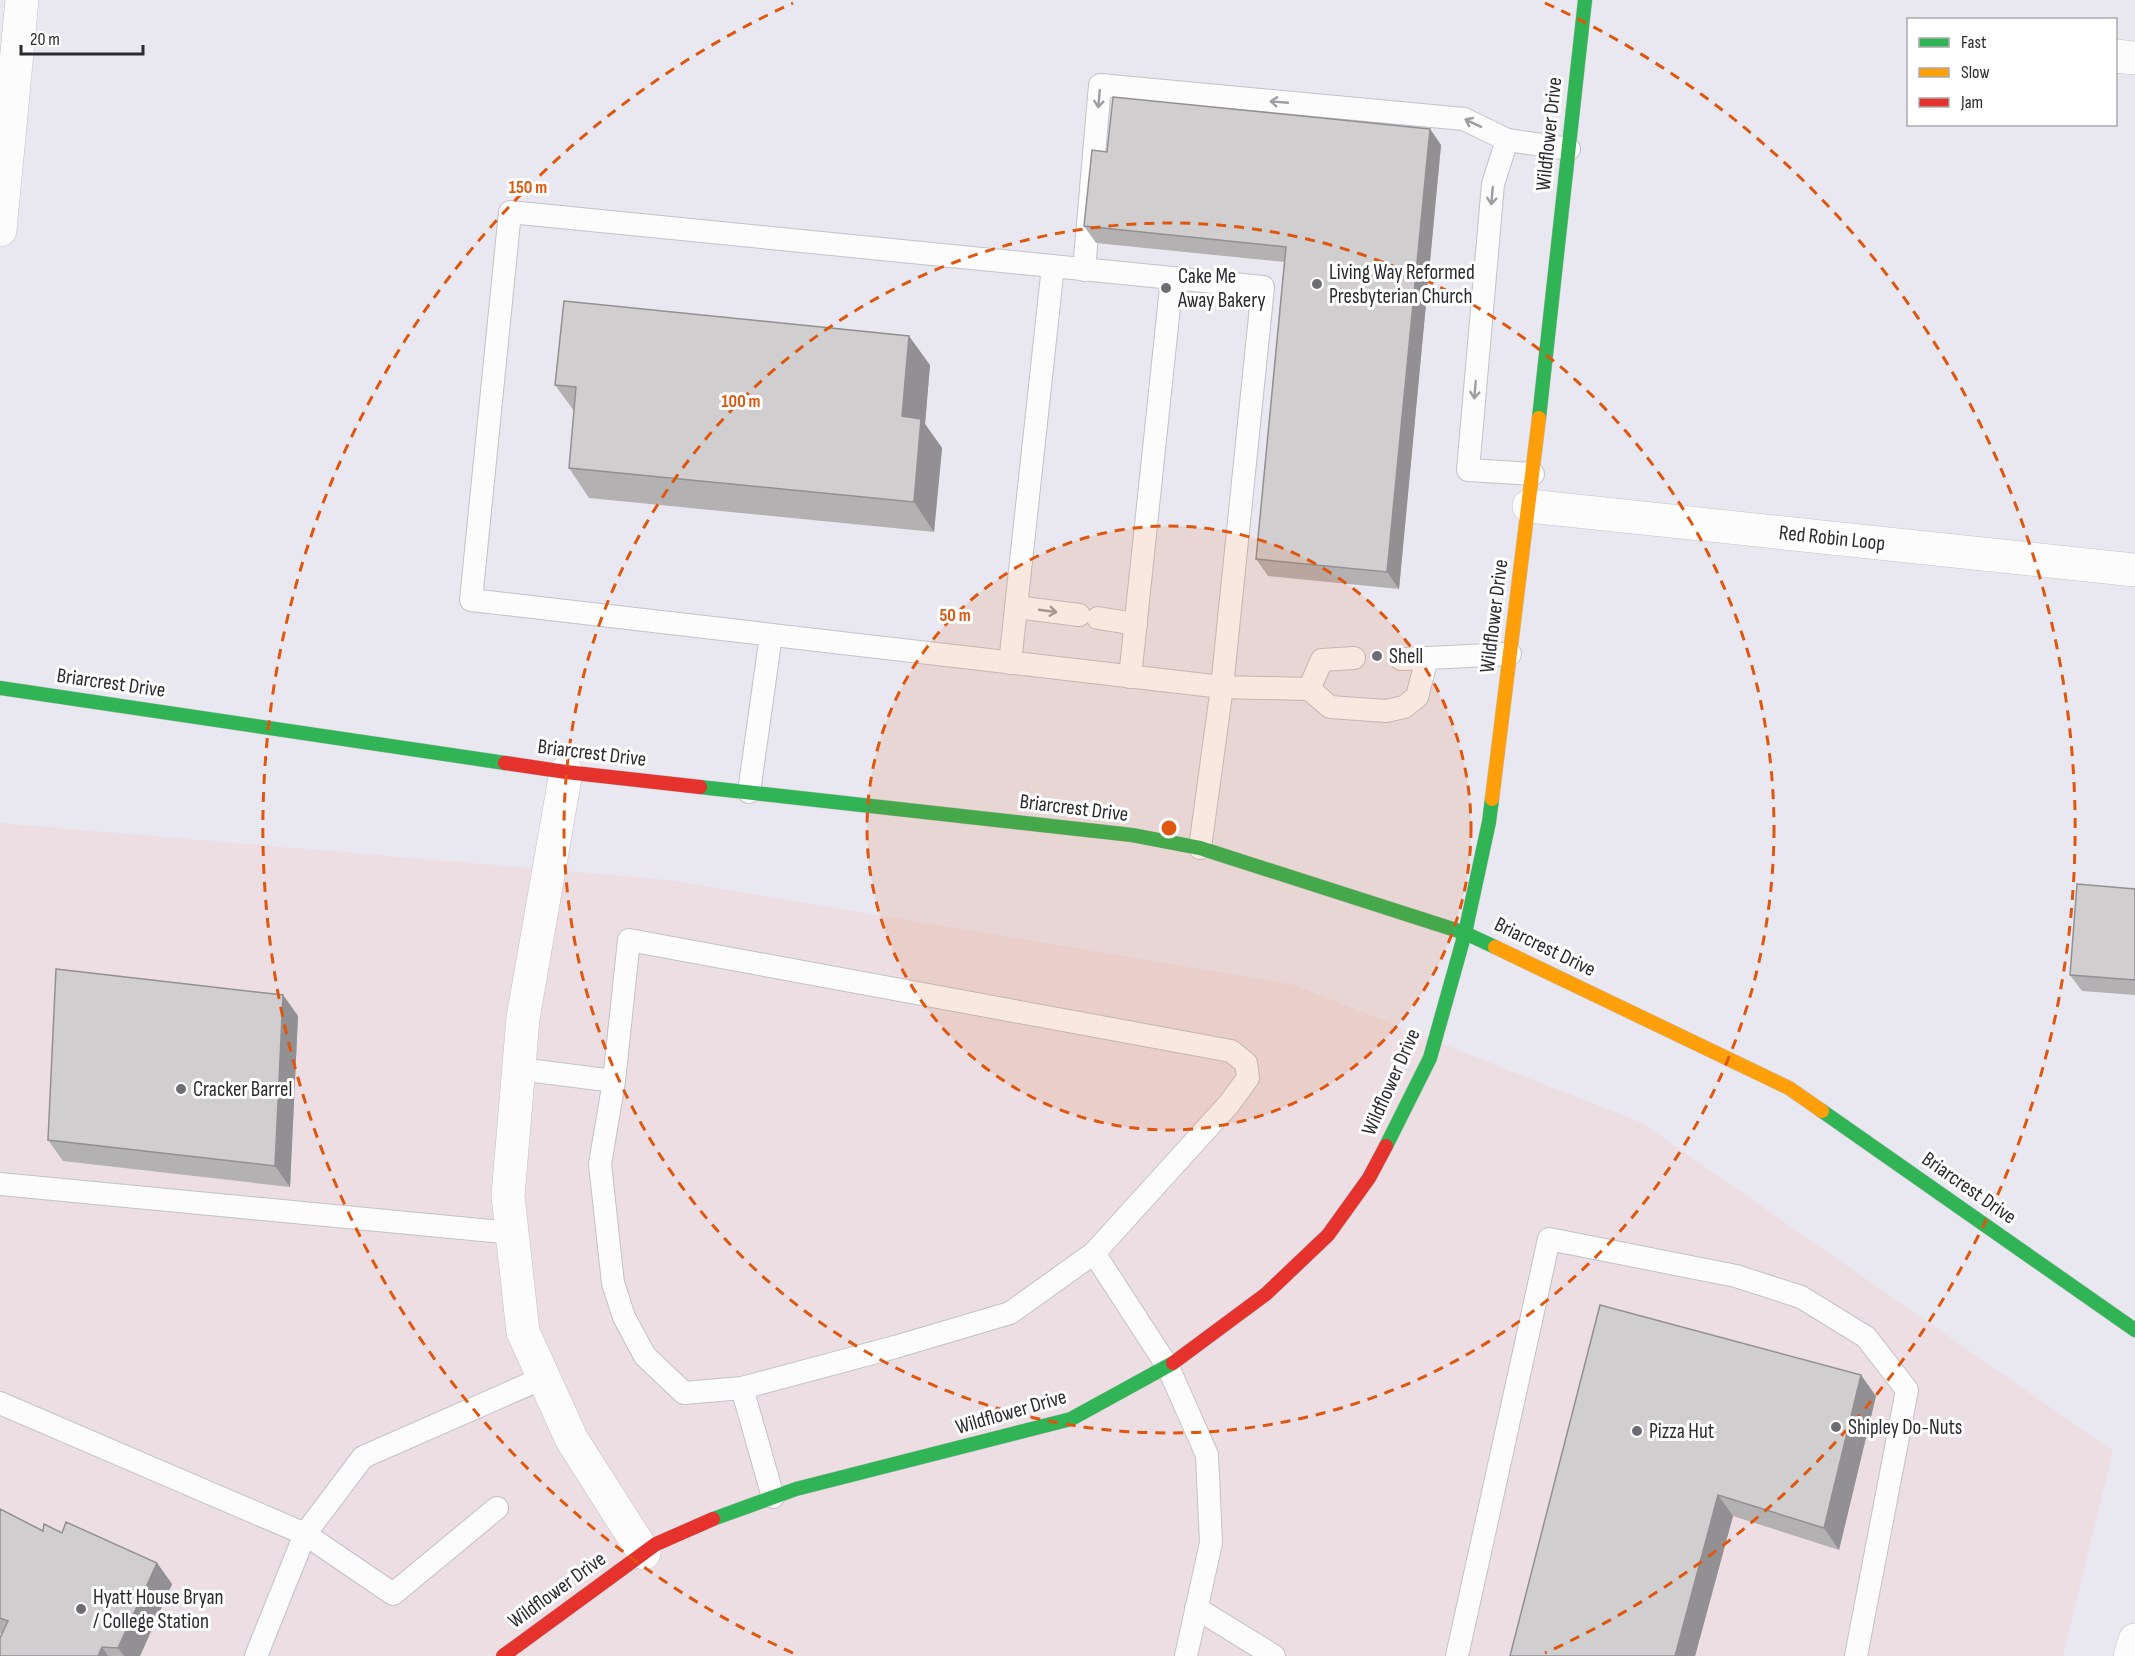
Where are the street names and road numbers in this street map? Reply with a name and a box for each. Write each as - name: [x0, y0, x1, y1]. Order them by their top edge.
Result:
- street label: Wildflower Drive: [1531, 76, 1567, 192]
- street label: Red Robin Loop: [1778, 520, 1886, 556]
- street label: Wildflower Drive: [1475, 558, 1513, 674]
- street label: Briarcrest Drive: [55, 663, 167, 703]
- street label: Briarcrest Drive: [536, 734, 648, 772]
- street label: Briarcrest Drive: [1018, 789, 1130, 827]
- street label: Briarcrest Drive: [1490, 912, 1600, 982]
- street label: Wildflower Drive: [1356, 1025, 1426, 1139]
- street label: Briarcrest Drive: [1917, 1146, 2021, 1230]
- street label: Wildflower Drive: [953, 1384, 1069, 1440]
- street label: Wildflower Drive: [503, 1546, 611, 1634]

